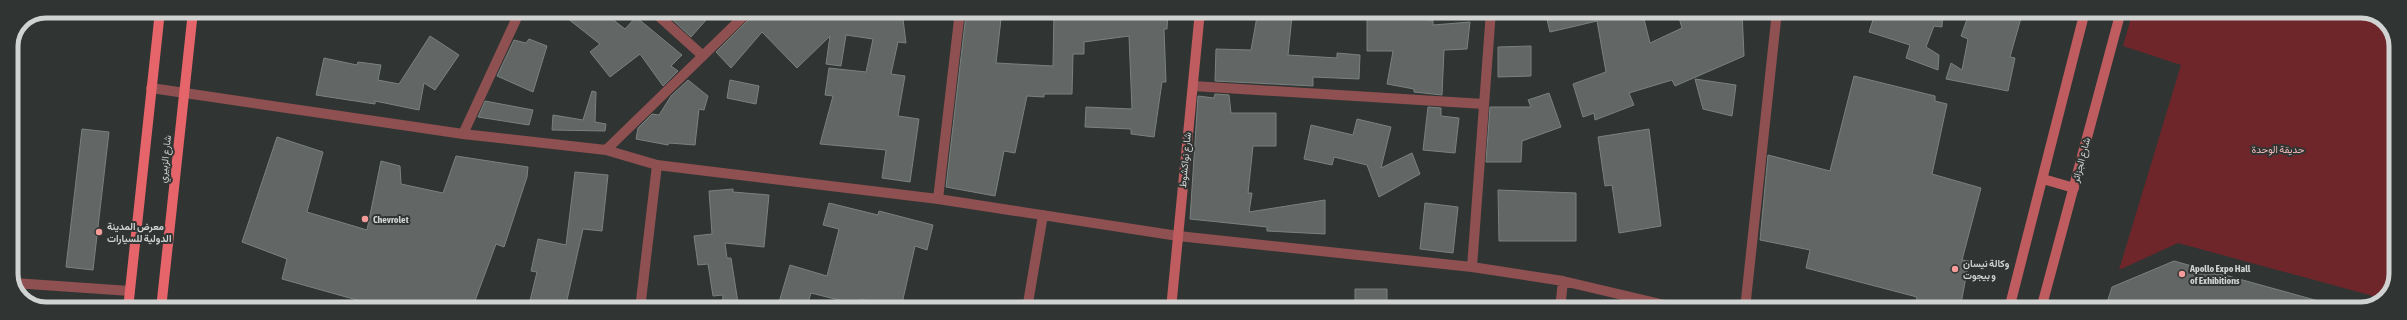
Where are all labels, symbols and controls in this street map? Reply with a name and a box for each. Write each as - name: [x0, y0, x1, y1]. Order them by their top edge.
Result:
- street label: شارع نواكشوط: [1177, 132, 1194, 188]
- street label: شارع الزبيري: [157, 134, 176, 184]
- street label: شارع الجزائر: [2069, 136, 2093, 185]
- park label: حديقة الوحدة: [2252, 144, 2305, 156]
- marker: Chevrolet: [360, 214, 370, 224]
- place label: Chevrolet: [373, 214, 409, 225]
- place label: معرض المدينة الدولية للسيارات: [107, 221, 171, 245]
- marker: معرض المدينة الدولية للسيارات: [94, 227, 104, 237]
- place label: وكالة نيسان و بيجوت: [1963, 258, 2010, 282]
- place label: Apollo Expo Hall of Exhibitions: [2189, 263, 2251, 286]
- marker: وكالة نيسان و بيجوت: [1950, 264, 1960, 274]
- marker: Apollo Expo Hall of Exhibitions: [2177, 269, 2187, 279]

